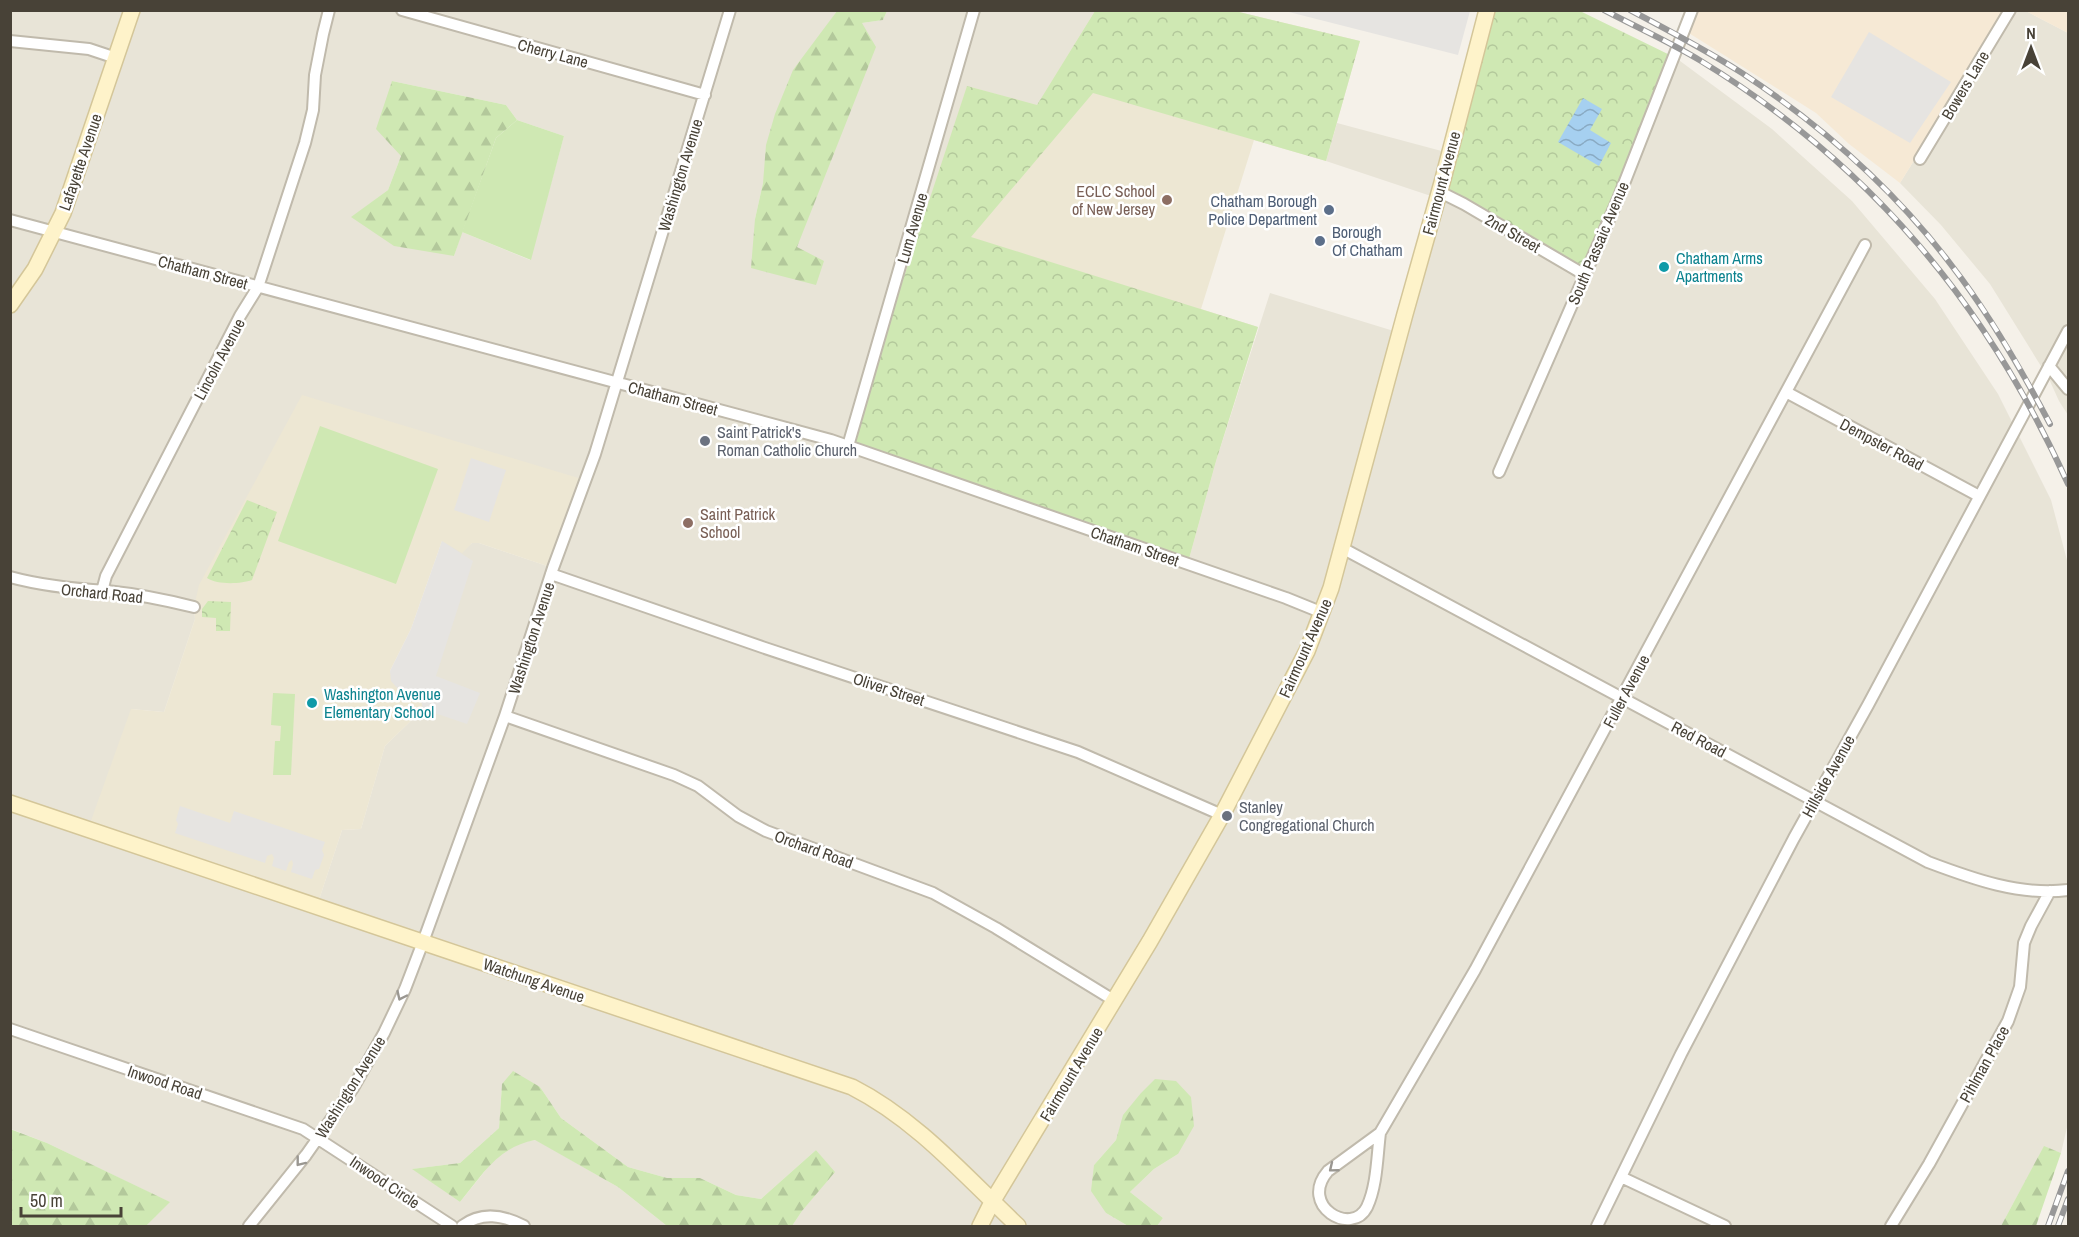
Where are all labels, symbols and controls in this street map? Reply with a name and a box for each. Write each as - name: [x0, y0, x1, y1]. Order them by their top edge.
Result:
- north arrow: [2001, 18, 2061, 78]
- text: N: [2026, 22, 2036, 44]
- street label: Cherry Lane: [515, 33, 591, 73]
- street label: Bowers Lane: [1936, 47, 1994, 123]
- street label: Lafayette Avenue: [53, 111, 107, 213]
- street label: Washington Avenue: [652, 116, 708, 234]
- street label: Fairmount Avenue: [1417, 129, 1465, 237]
- street label: South Passaic Avenue: [1562, 178, 1634, 308]
- place label: ECLC School of New Jersey: [1072, 180, 1155, 220]
- street label: Lum Avenue: [891, 190, 933, 266]
- place label: Chatham Borough Police Department: [1208, 190, 1317, 230]
- marker: ECLC School of New Jersey: [1160, 193, 1174, 207]
- marker: Chatham Borough Police Department: [1322, 203, 1336, 217]
- street label: 2nd Street: [1481, 208, 1545, 258]
- place label: Borough Of Chatham: [1332, 221, 1403, 261]
- marker: Borough Of Chatham: [1313, 234, 1327, 248]
- place label: Chatham Arms Apartments: [1675, 247, 1763, 287]
- street label: Chatham Street: [156, 249, 251, 295]
- marker: Chatham Arms Apartments: [1657, 260, 1671, 274]
- street label: Lincoln Avenue: [188, 314, 250, 404]
- street label: Chatham Street: [626, 375, 721, 421]
- street label: Dempster Road: [1836, 413, 1928, 475]
- place label: Saint Patrick's Roman Catholic Church: [717, 421, 857, 461]
- marker: Saint Patrick's Roman Catholic Church: [698, 434, 712, 448]
- place label: Saint Patrick School: [700, 503, 776, 543]
- marker: Saint Patrick School: [681, 516, 695, 530]
- street label: Chatham Street: [1088, 521, 1182, 571]
- street label: Orchard Road: [60, 578, 144, 608]
- street label: Washington Avenue: [502, 579, 560, 697]
- street label: Fairmount Avenue: [1273, 595, 1337, 701]
- street label: Fuller Avenue: [1598, 651, 1654, 731]
- street label: Oliver Street: [851, 667, 928, 711]
- place label: Washington Avenue Elementary School: [324, 683, 441, 723]
- marker: Washington Avenue Elementary School: [305, 696, 319, 710]
- street label: Red Road: [1668, 715, 1730, 763]
- street label: Hillside Avenue: [1796, 731, 1860, 821]
- place label: Stanley Congregational Church: [1239, 796, 1375, 836]
- marker: Stanley Congregational Church: [1220, 809, 1234, 823]
- street label: Orchard Road: [772, 825, 856, 873]
- street label: Watchung Avenue: [480, 952, 588, 1008]
- one-way arrow: [397, 990, 409, 1001]
- street label: Pihlman Place: [1954, 1022, 2014, 1106]
- street label: Fairmount Avenue: [1034, 1023, 1108, 1125]
- street label: Washington Avenue: [310, 1032, 390, 1142]
- street label: Inwood Road: [125, 1060, 205, 1104]
- street label: Inwood Circle: [346, 1150, 424, 1214]
- one-way arrow: [297, 1156, 308, 1167]
- one-way arrow: [1329, 1161, 1340, 1172]
- scale bar: [21, 1180, 122, 1218]
- text: 50 m: [30, 1188, 63, 1213]

